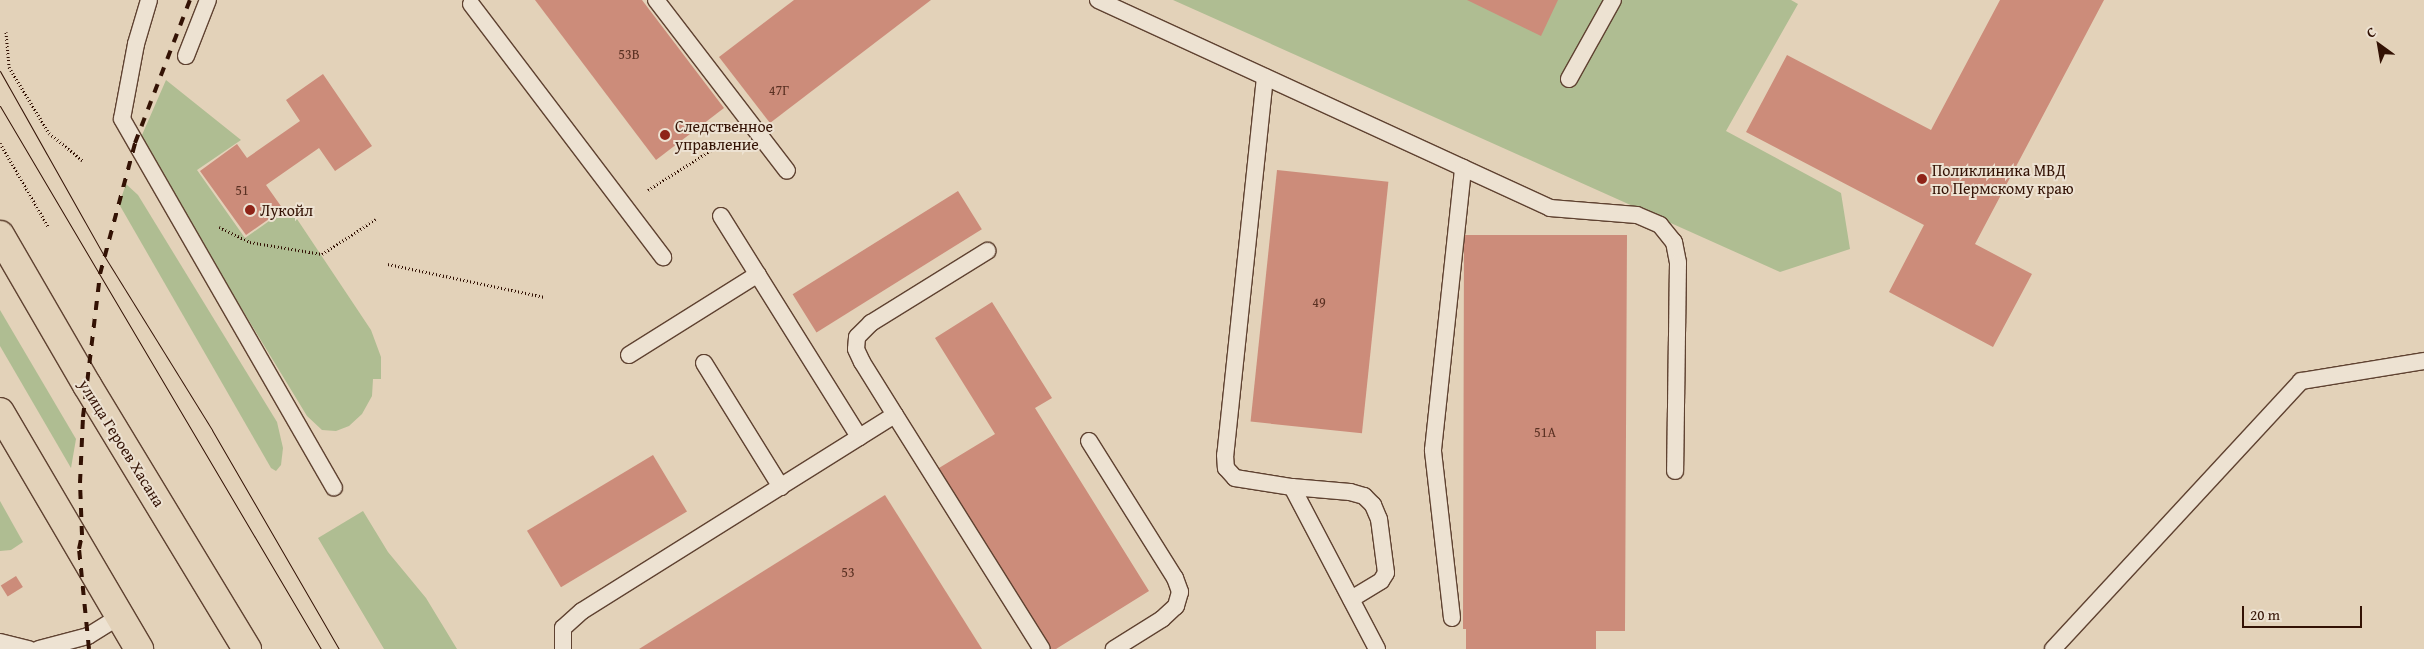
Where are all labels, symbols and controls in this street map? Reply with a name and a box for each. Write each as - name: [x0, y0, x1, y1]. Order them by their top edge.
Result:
- north arrow: [2354, 20, 2404, 70]
- text: С: [2362, 22, 2380, 43]
- house number: 53В: [618, 46, 640, 62]
- house number: 47Г: [769, 82, 789, 98]
- place label: Следственное управление: [675, 116, 773, 154]
- marker: Следственное управление: [659, 129, 671, 141]
- place label: Поликлиника МВД по Пермскому краю: [1932, 160, 2074, 198]
- marker: Поликлиника МВД по Пермскому краю: [1916, 173, 1928, 185]
- house number: 51: [235, 182, 249, 198]
- place label: Лукойл: [260, 200, 313, 220]
- marker: Лукойл: [244, 204, 256, 216]
- house number: 49: [1312, 294, 1326, 310]
- street label: улица Героев Хасана: [75, 376, 169, 510]
- house number: 51А: [1534, 424, 1556, 440]
- house number: 53: [841, 564, 855, 580]
- scale bar: [2244, 596, 2364, 628]
- text: 20 m: [2250, 604, 2280, 625]

